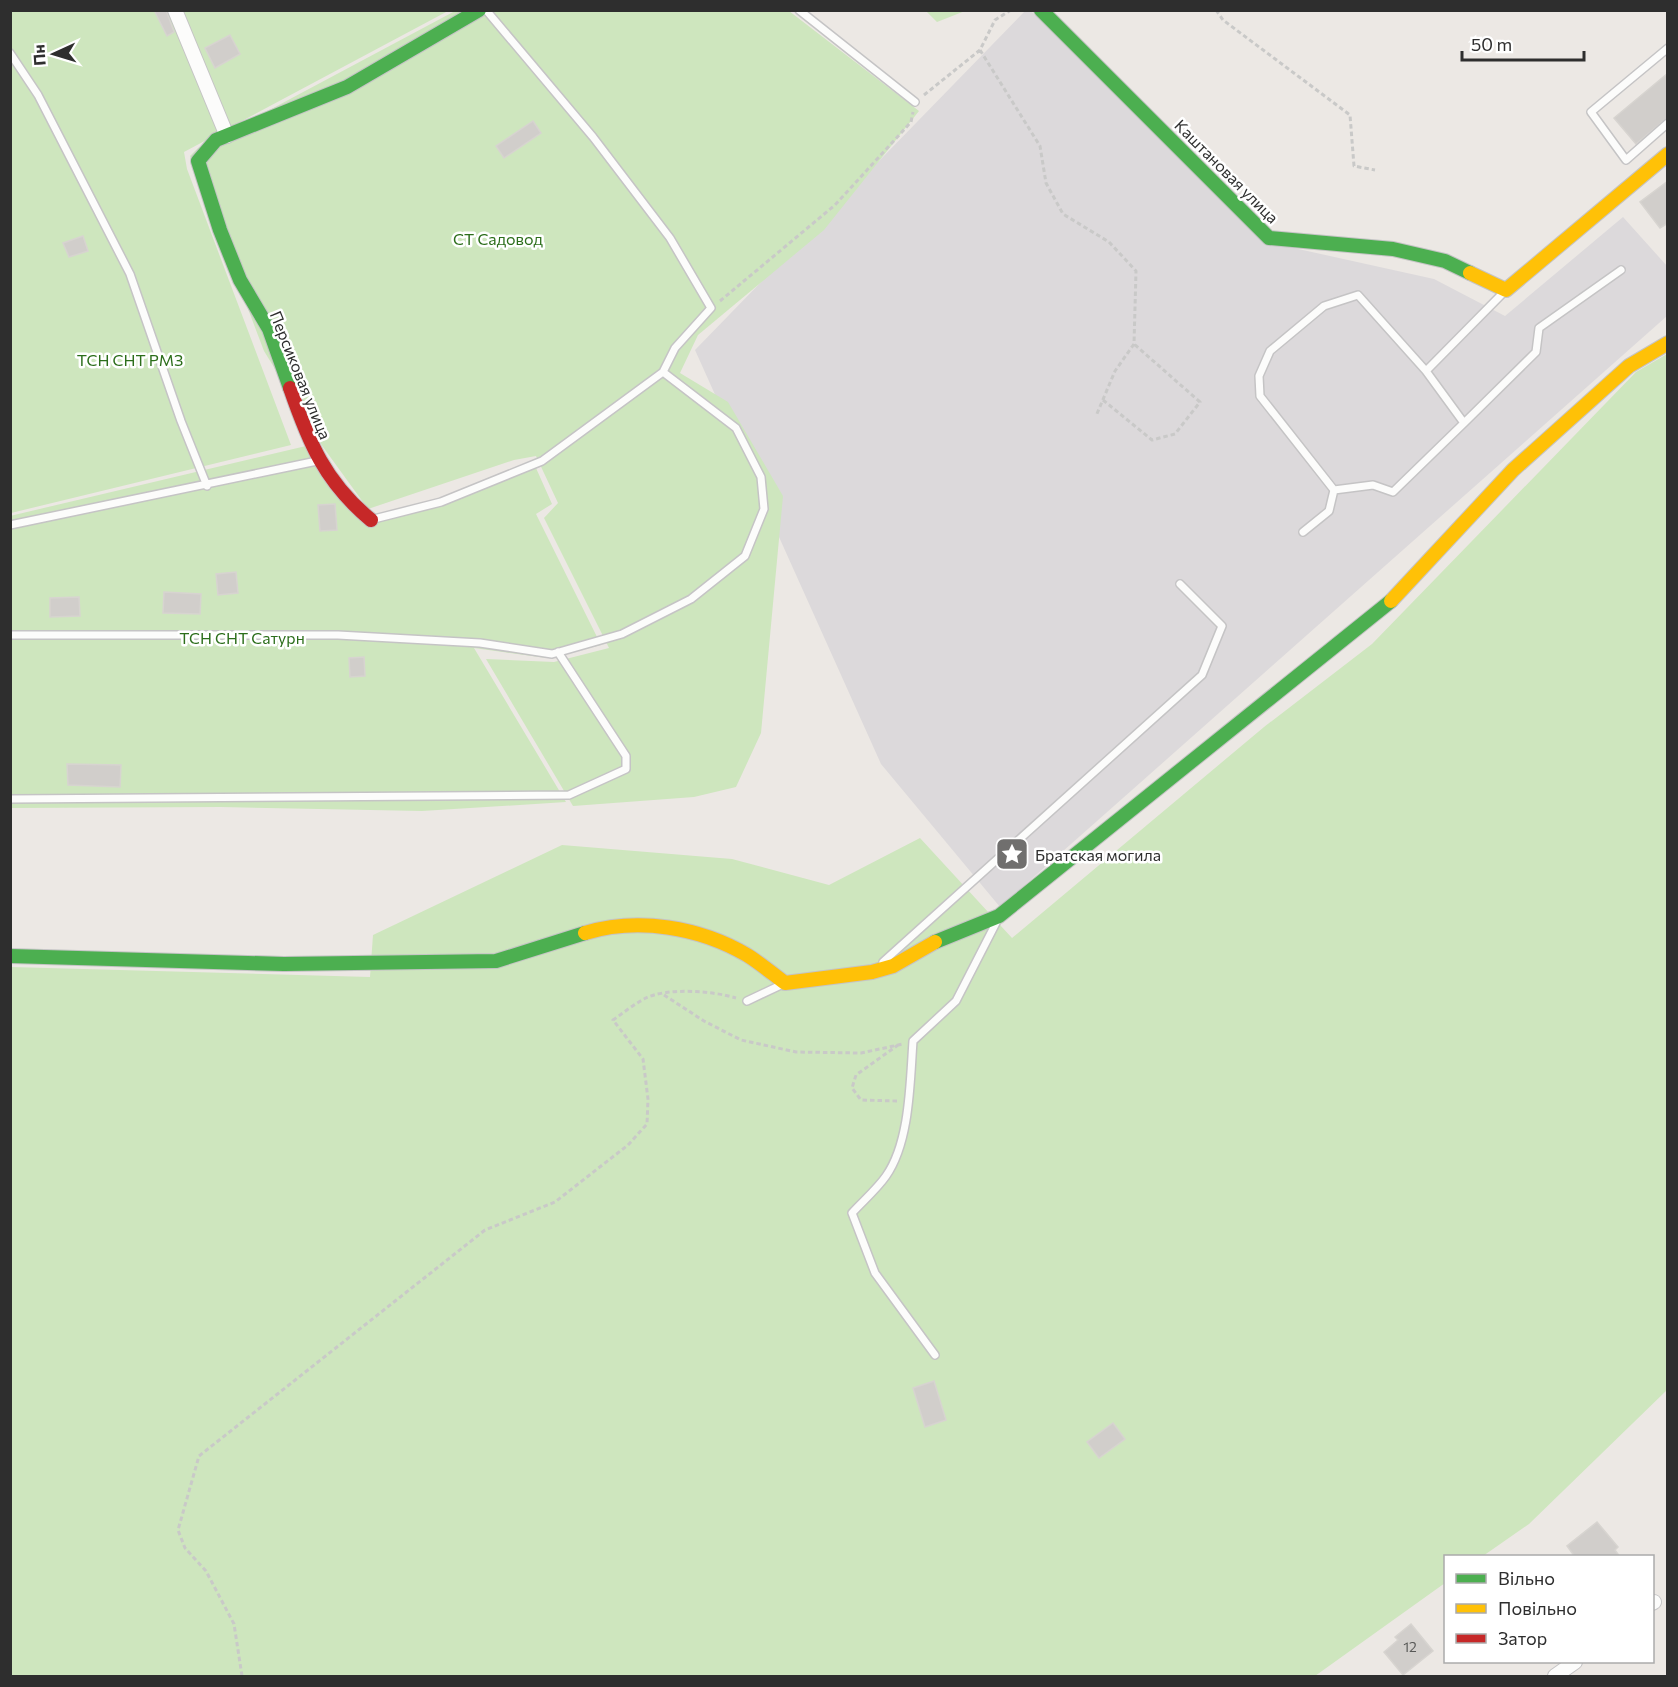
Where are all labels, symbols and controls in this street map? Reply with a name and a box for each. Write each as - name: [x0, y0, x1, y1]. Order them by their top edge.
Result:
- north arrow: [24, 24, 84, 84]
- scale bar: [1462, 24, 1584, 62]
- text: 50 m: [1471, 33, 1512, 55]
- text: Пн: [28, 44, 49, 66]
- street label: Каштановая улица: [1171, 115, 1283, 227]
- park label: СТ Садовод: [453, 229, 544, 248]
- street label: Персиковая улица: [267, 308, 335, 442]
- park label: ТСН СНТ РМЗ: [77, 350, 183, 369]
- park label: ТСН СНТ Сатурн: [179, 628, 305, 647]
- place icon: Братская могила: [994, 836, 1030, 872]
- place label: Братская могила: [1035, 845, 1161, 864]
- legend: [1444, 1555, 1654, 1663]
- text: Вільно: [1498, 1567, 1555, 1589]
- text: Повільно: [1498, 1597, 1577, 1619]
- text: Затор: [1498, 1627, 1547, 1649]
- house number: 12: [1403, 1638, 1417, 1655]

